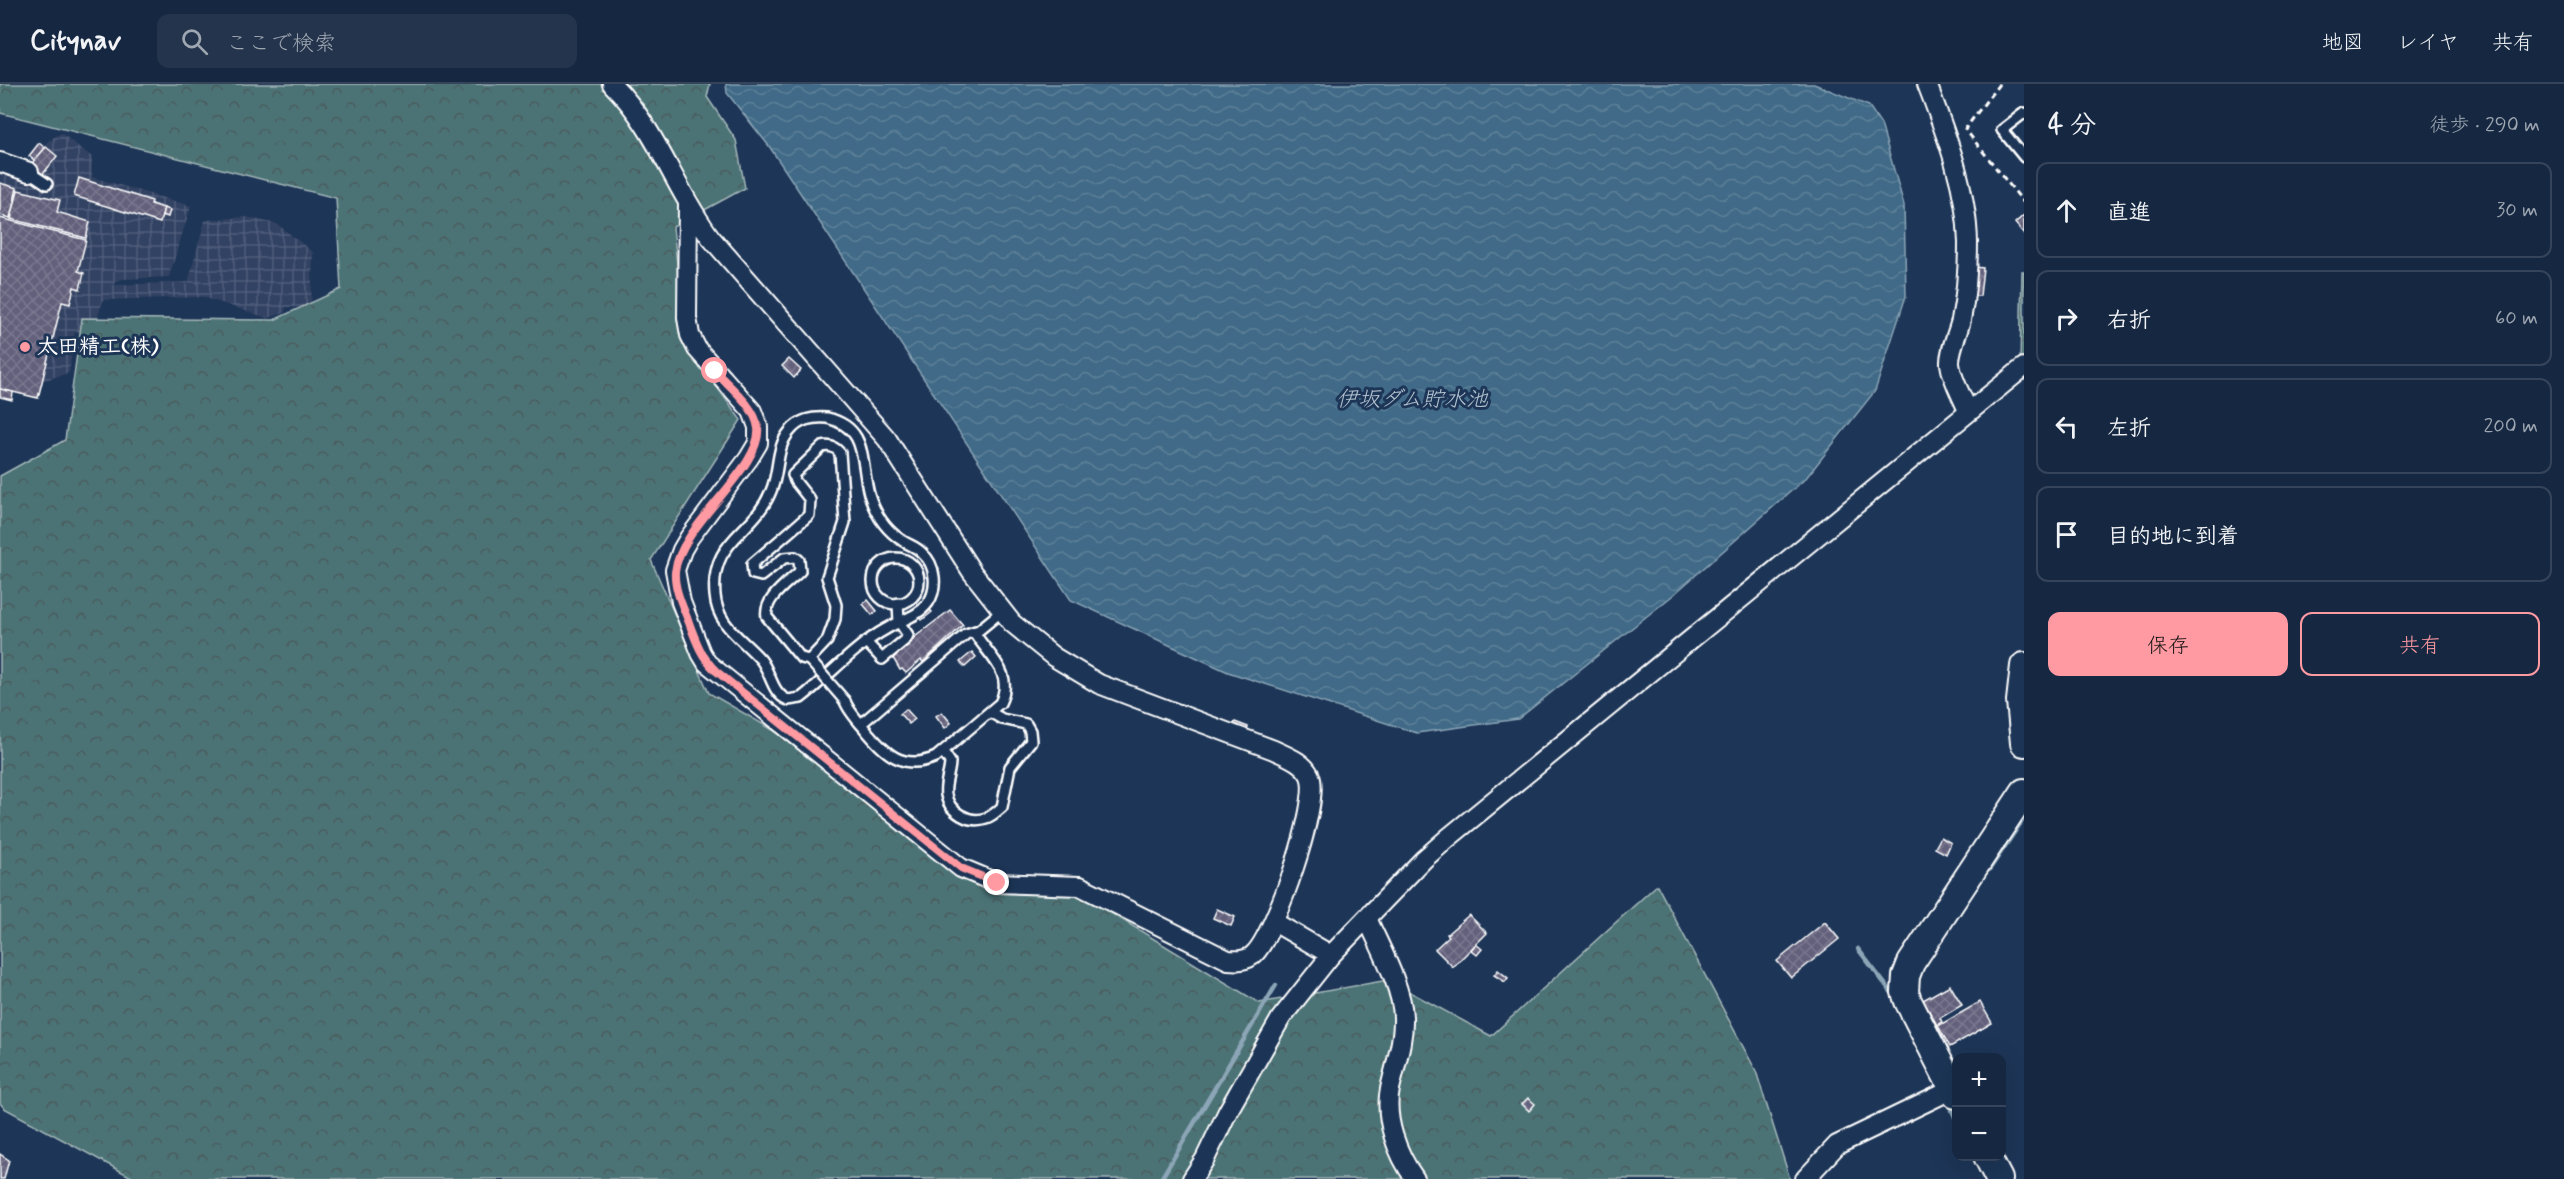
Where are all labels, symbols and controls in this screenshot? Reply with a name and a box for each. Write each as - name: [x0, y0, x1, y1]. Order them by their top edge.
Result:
- search box: [157, 14, 577, 68]
- text: Citynav: [30, 23, 121, 60]
- icon: search: [178, 25, 211, 58]
- text: 地図: [2322, 29, 2364, 57]
- text: レイヤ: [2397, 29, 2459, 57]
- text: 共有: [2492, 29, 2534, 57]
- text: ここで検索: [226, 30, 336, 58]
- text: 4 分: [2048, 109, 2096, 143]
- text: 徒歩 · 290 m: [2430, 112, 2540, 139]
- icon: ahead: [2050, 194, 2083, 227]
- text: 30 m: [2496, 197, 2538, 224]
- text: 直進: [2107, 199, 2151, 227]
- icon: right: [2050, 302, 2083, 335]
- text: 60 m: [2495, 305, 2538, 332]
- text: 右折: [2107, 307, 2151, 335]
- place label: 太田精工(株): [37, 333, 159, 361]
- marker: 太田精工(株): [18, 340, 32, 354]
- route start: [701, 357, 727, 383]
- water label: 伊坂ダム貯水池: [1336, 386, 1489, 414]
- icon: left: [2050, 410, 2083, 443]
- text: 200 m: [2483, 413, 2538, 440]
- text: 左折: [2107, 415, 2151, 443]
- icon: arrive: [2050, 518, 2083, 551]
- text: 目的地に到着: [2107, 523, 2239, 551]
- button: 保存: [2048, 612, 2288, 676]
- button: 共有: [2300, 612, 2540, 676]
- route end: [983, 869, 1009, 895]
- map controls: [1952, 1053, 2006, 1161]
- button: +: [1952, 1053, 2006, 1107]
- button: −: [1952, 1107, 2006, 1161]

